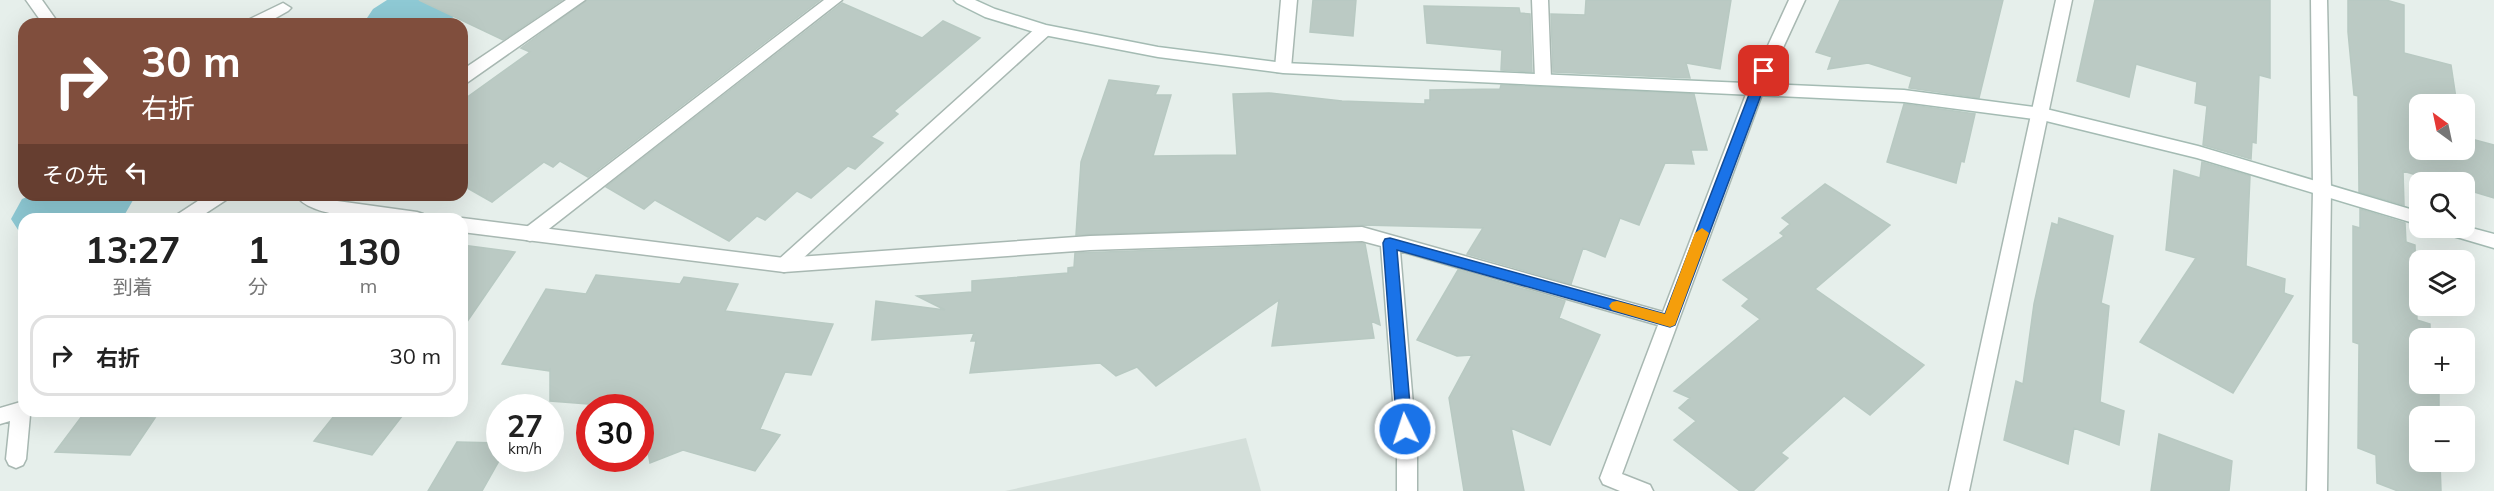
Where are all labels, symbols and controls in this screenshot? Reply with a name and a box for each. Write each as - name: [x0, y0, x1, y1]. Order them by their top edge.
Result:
- text: 30 m: [141, 35, 241, 88]
- icon: right: [42, 42, 120, 120]
- pin: [1738, 45, 1789, 96]
- icon: arrive: [1747, 54, 1780, 87]
- text: 右折: [141, 91, 195, 125]
- north arrow: [2409, 94, 2475, 160]
- map controls: [2409, 94, 2475, 472]
- icon: left: [120, 156, 153, 189]
- text: その先: [42, 161, 108, 189]
- button: search: [2409, 172, 2475, 238]
- text: 13:27: [85, 227, 180, 272]
- text: 1: [247, 227, 269, 272]
- text: 130: [336, 229, 401, 274]
- button: layers: [2409, 250, 2475, 316]
- text: m: [360, 273, 377, 298]
- text: 到着: [113, 274, 153, 299]
- text: 分: [248, 274, 268, 299]
- button: +: [2409, 328, 2475, 394]
- icon: right: [45, 339, 78, 372]
- text: 30 m: [390, 342, 441, 370]
- text: 右折: [96, 344, 140, 372]
- speed limit sign: 30: [576, 394, 654, 472]
- position arrow: [1373, 397, 1437, 461]
- button: −: [2409, 406, 2475, 472]
- text: 27: [507, 407, 543, 445]
- text: km/h: [508, 439, 542, 458]

